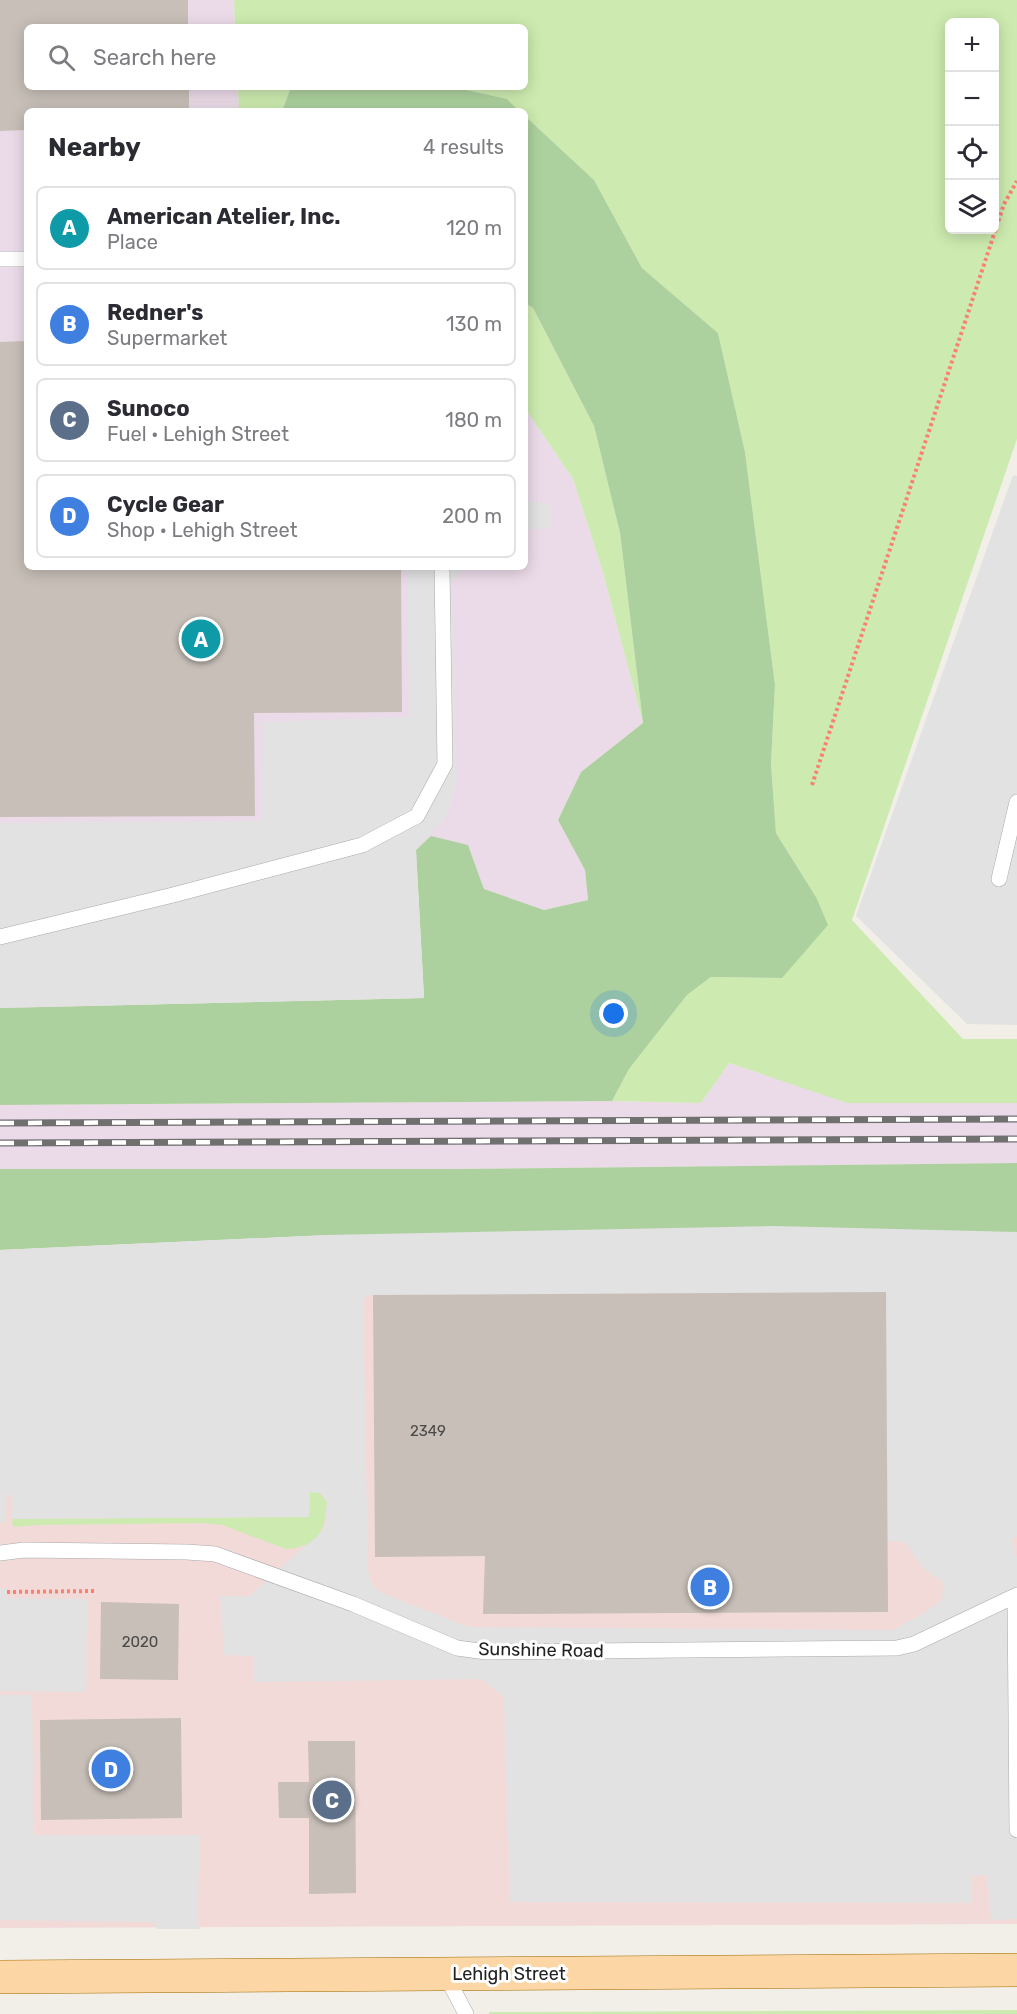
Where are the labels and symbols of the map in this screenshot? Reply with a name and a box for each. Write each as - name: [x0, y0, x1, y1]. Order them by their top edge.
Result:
- pin: A: [182, 616, 220, 662]
- your location: [599, 999, 628, 1028]
- house number: 2349: [410, 1422, 446, 1440]
- pin: B: [690, 1564, 730, 1610]
- house number: 2020: [122, 1633, 158, 1651]
- street label: Sunshine Road: [478, 1638, 604, 1662]
- pin: D: [92, 1746, 130, 1792]
- pin: C: [312, 1778, 352, 1822]
- street label: Lehigh Street: [452, 1963, 566, 1985]

